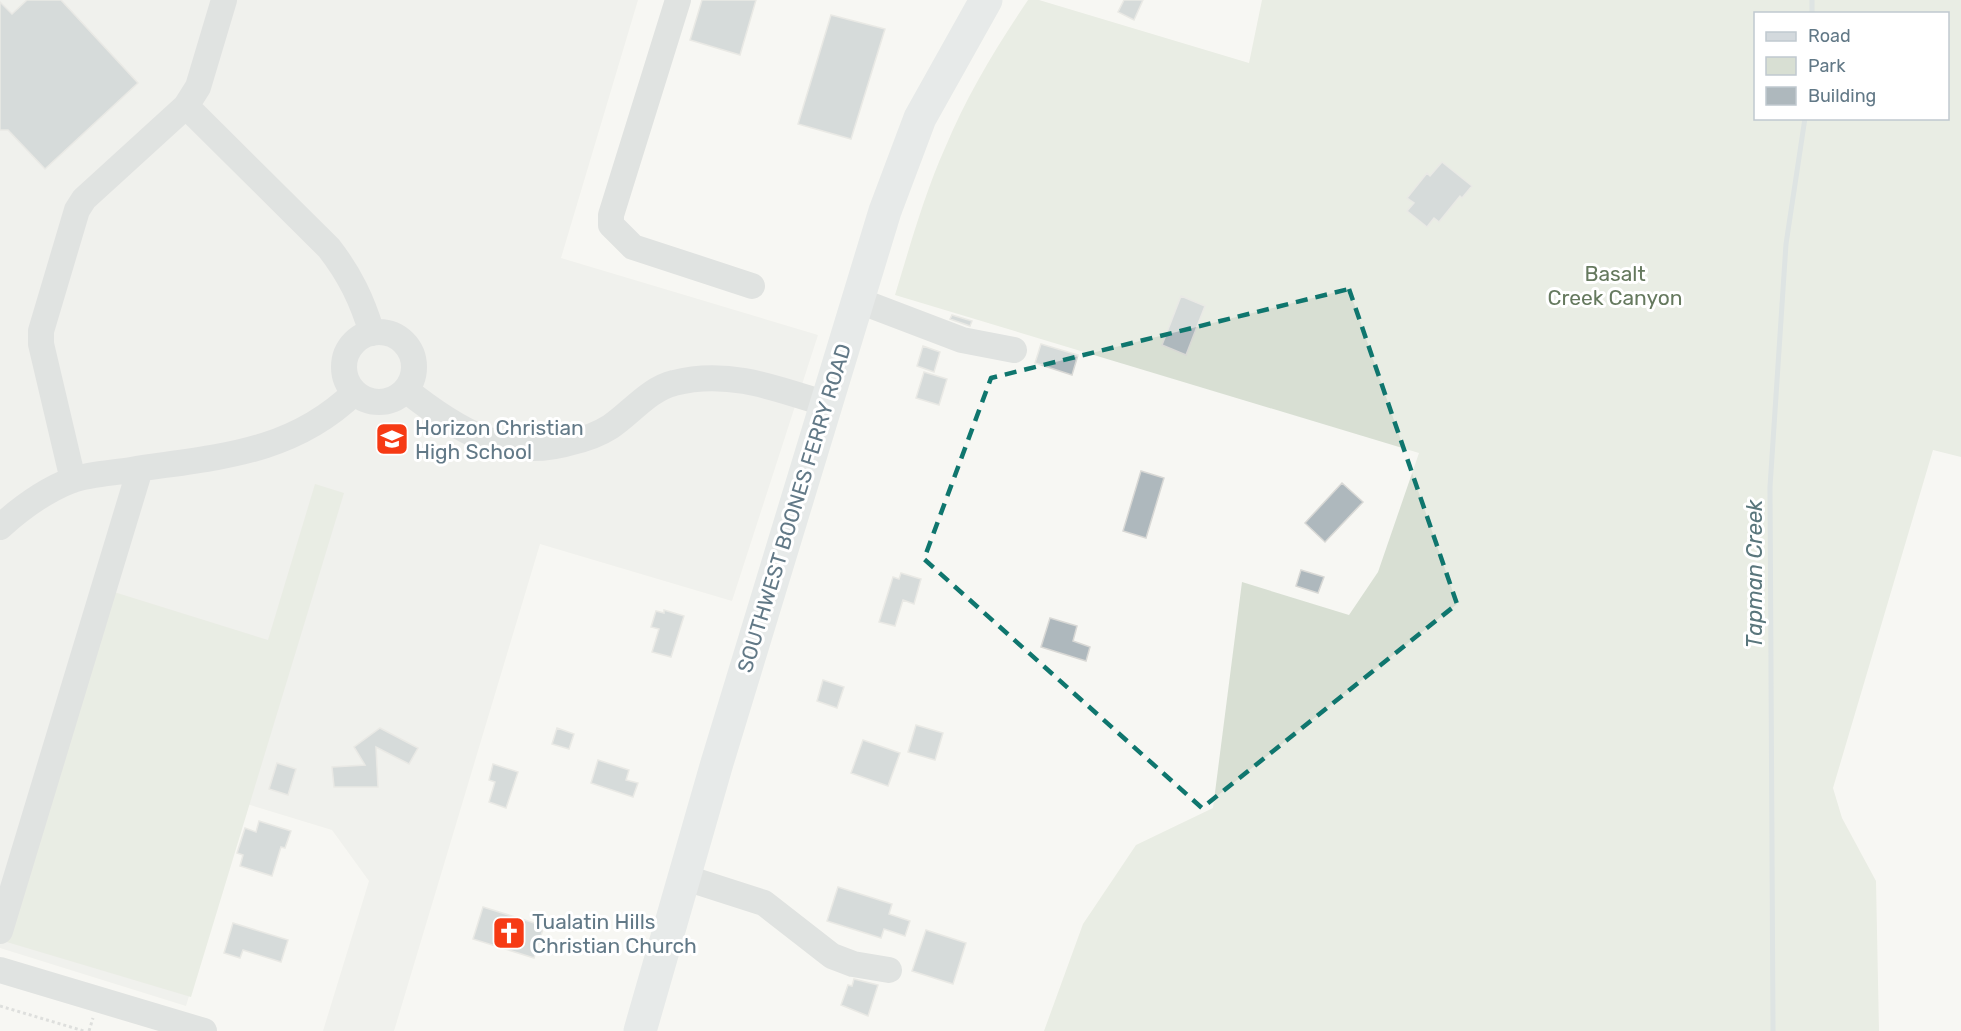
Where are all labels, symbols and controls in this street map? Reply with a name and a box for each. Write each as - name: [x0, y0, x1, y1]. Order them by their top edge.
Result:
- legend: [1754, 12, 1949, 120]
- text: Road: [1808, 25, 1851, 47]
- text: Park: [1808, 55, 1846, 77]
- text: Building: [1808, 85, 1876, 107]
- park label: Basalt Creek Canyon: [1547, 261, 1683, 310]
- street label: SOUTHWEST BOONES FERRY ROAD: [732, 340, 856, 676]
- place label: Horizon Christian High School: [415, 415, 584, 464]
- school or university icon: Horizon Christian High School: [374, 421, 410, 457]
- water label: Tapman Creek: [1741, 499, 1768, 648]
- place label: Tualatin Hills Christian Church: [532, 909, 697, 958]
- church icon: Tualatin Hills Christian Church: [491, 915, 527, 951]

